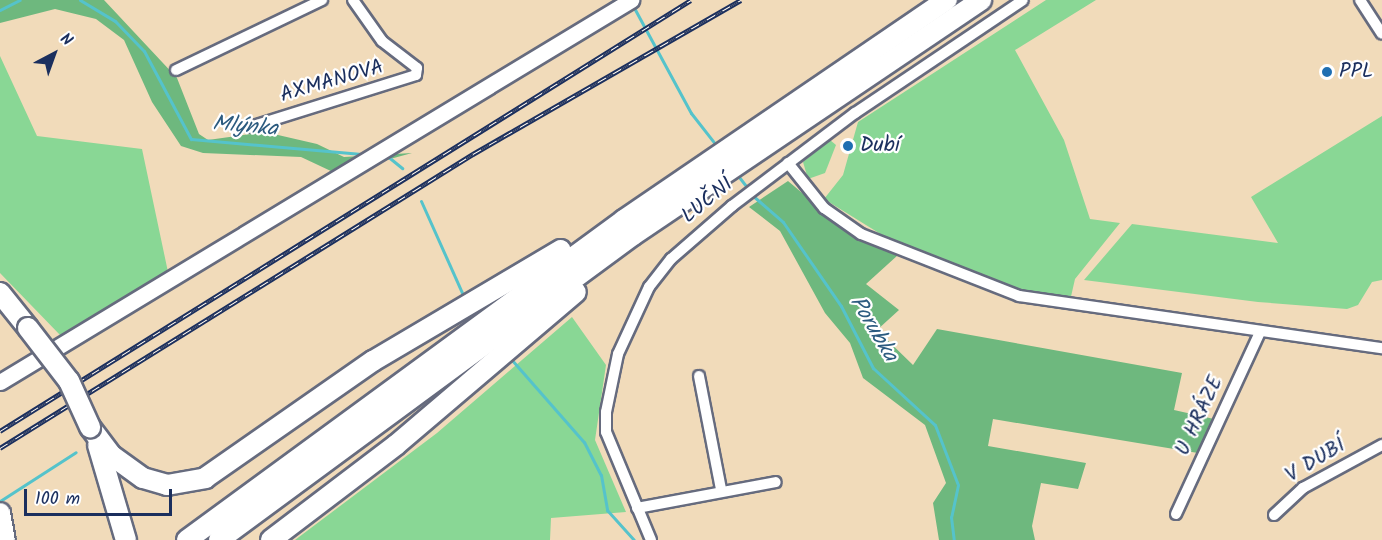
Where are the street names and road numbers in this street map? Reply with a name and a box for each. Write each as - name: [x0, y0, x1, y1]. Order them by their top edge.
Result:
- street label: AXMANOVA: [277, 55, 387, 109]
- street label: LUČNÍ: [677, 173, 739, 229]
- street label: U HRÁZE: [1171, 372, 1229, 460]
- street label: V DUBÍ: [1281, 433, 1351, 489]

